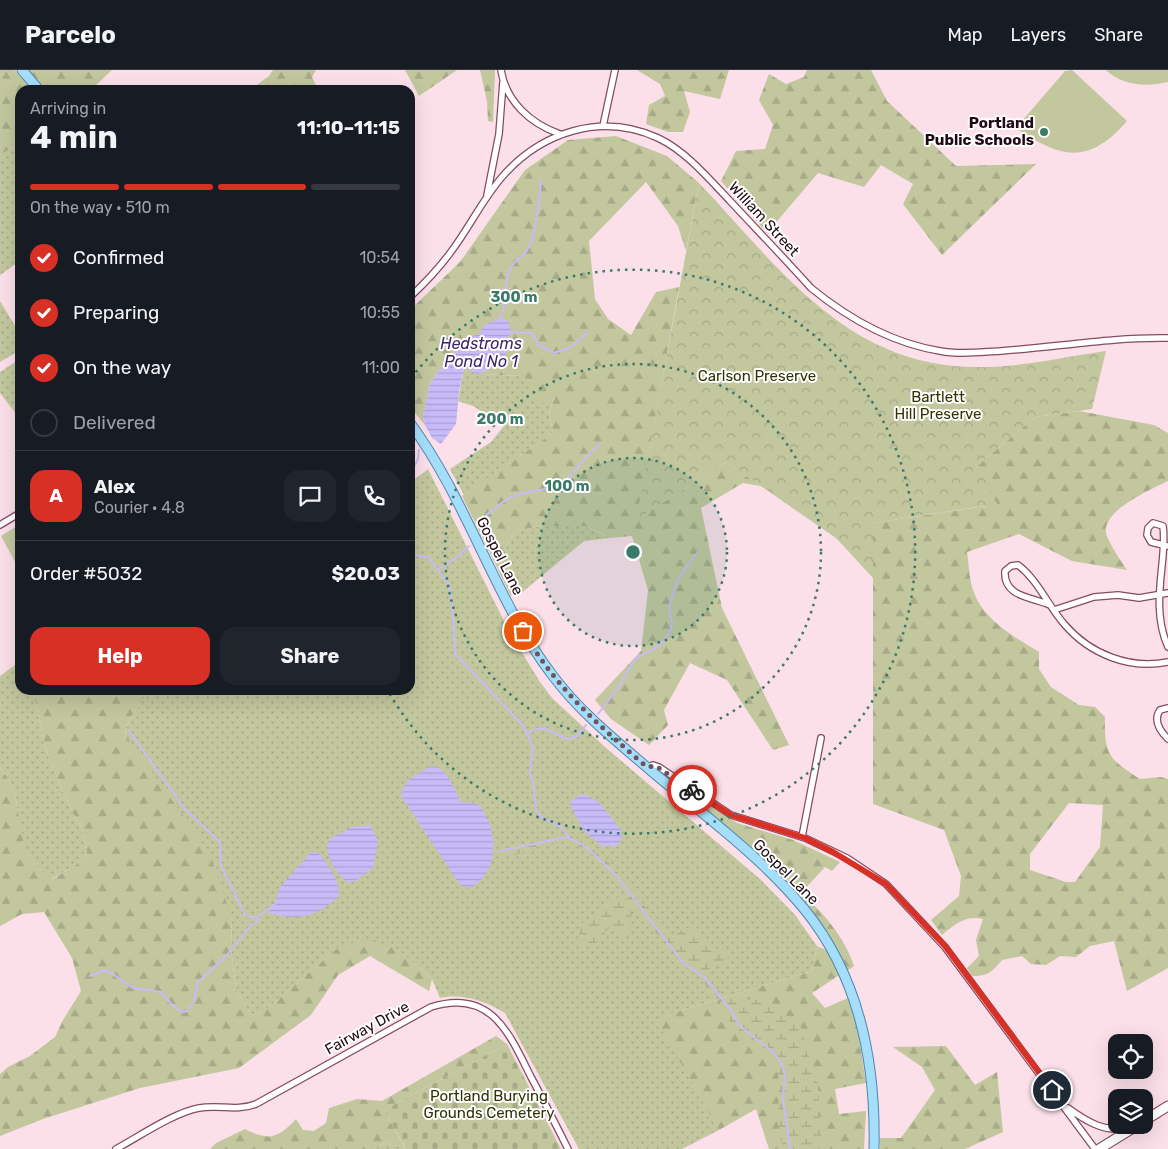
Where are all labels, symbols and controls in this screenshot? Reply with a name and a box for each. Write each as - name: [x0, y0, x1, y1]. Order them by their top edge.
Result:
- text: Parcelo: [25, 21, 116, 49]
- text: Map: [948, 24, 983, 46]
- text: Layers: [1011, 24, 1066, 46]
- text: Share: [1094, 24, 1143, 46]
- text: Arriving in: [30, 99, 106, 118]
- place label: Portland Public Schools: [925, 114, 1034, 149]
- text: 11:10–11:15: [297, 116, 400, 139]
- text: 4 min: [30, 118, 118, 156]
- marker: Portland Public Schools: [1038, 126, 1050, 138]
- street label: William Street: [725, 178, 803, 260]
- text: On the way · 510 m: [30, 198, 170, 217]
- icon: check: [30, 244, 58, 272]
- text: Confirmed: [73, 246, 164, 269]
- text: 10:54: [359, 248, 400, 267]
- text: 300 m: [490, 288, 538, 306]
- icon: check: [30, 299, 58, 327]
- text: Preparing: [73, 301, 159, 324]
- text: 10:55: [360, 303, 400, 322]
- water label: Hedstroms Pond No 1: [440, 334, 522, 371]
- icon: check: [30, 354, 58, 382]
- text: On the way: [73, 356, 171, 379]
- text: 11:00: [362, 358, 400, 377]
- park label: Carlson Preserve: [698, 367, 816, 385]
- park label: Bartlett Hill Preserve: [894, 388, 982, 423]
- text: 200 m: [476, 410, 524, 428]
- text: Delivered: [73, 411, 156, 434]
- button: chat: [284, 470, 336, 522]
- button: phone: [348, 470, 400, 522]
- text: Alex: [94, 475, 135, 498]
- text: 100 m: [545, 477, 589, 495]
- text: A: [49, 484, 63, 507]
- text: Courier · 4.8: [94, 498, 185, 517]
- street label: Gospel Lane: [473, 514, 527, 598]
- centre of rings: [624, 543, 642, 561]
- text: Order #5032: [30, 562, 142, 585]
- text: $20.03: [331, 562, 400, 585]
- pin: [502, 610, 544, 652]
- icon: bag: [509, 617, 537, 645]
- button: Help: [30, 627, 210, 685]
- button: Share: [220, 627, 400, 685]
- courier: [667, 765, 717, 815]
- icon: bike: [678, 776, 706, 804]
- street label: Gospel Lane: [749, 835, 823, 909]
- street label: Fairway Drive: [322, 997, 412, 1059]
- map controls: [1108, 1034, 1153, 1134]
- button: locate: [1108, 1034, 1153, 1079]
- pin: [1031, 1069, 1073, 1111]
- icon: home: [1038, 1076, 1066, 1104]
- park label: Portland Burying Grounds Cemetery: [423, 1087, 555, 1122]
- button: layers: [1108, 1089, 1153, 1134]

